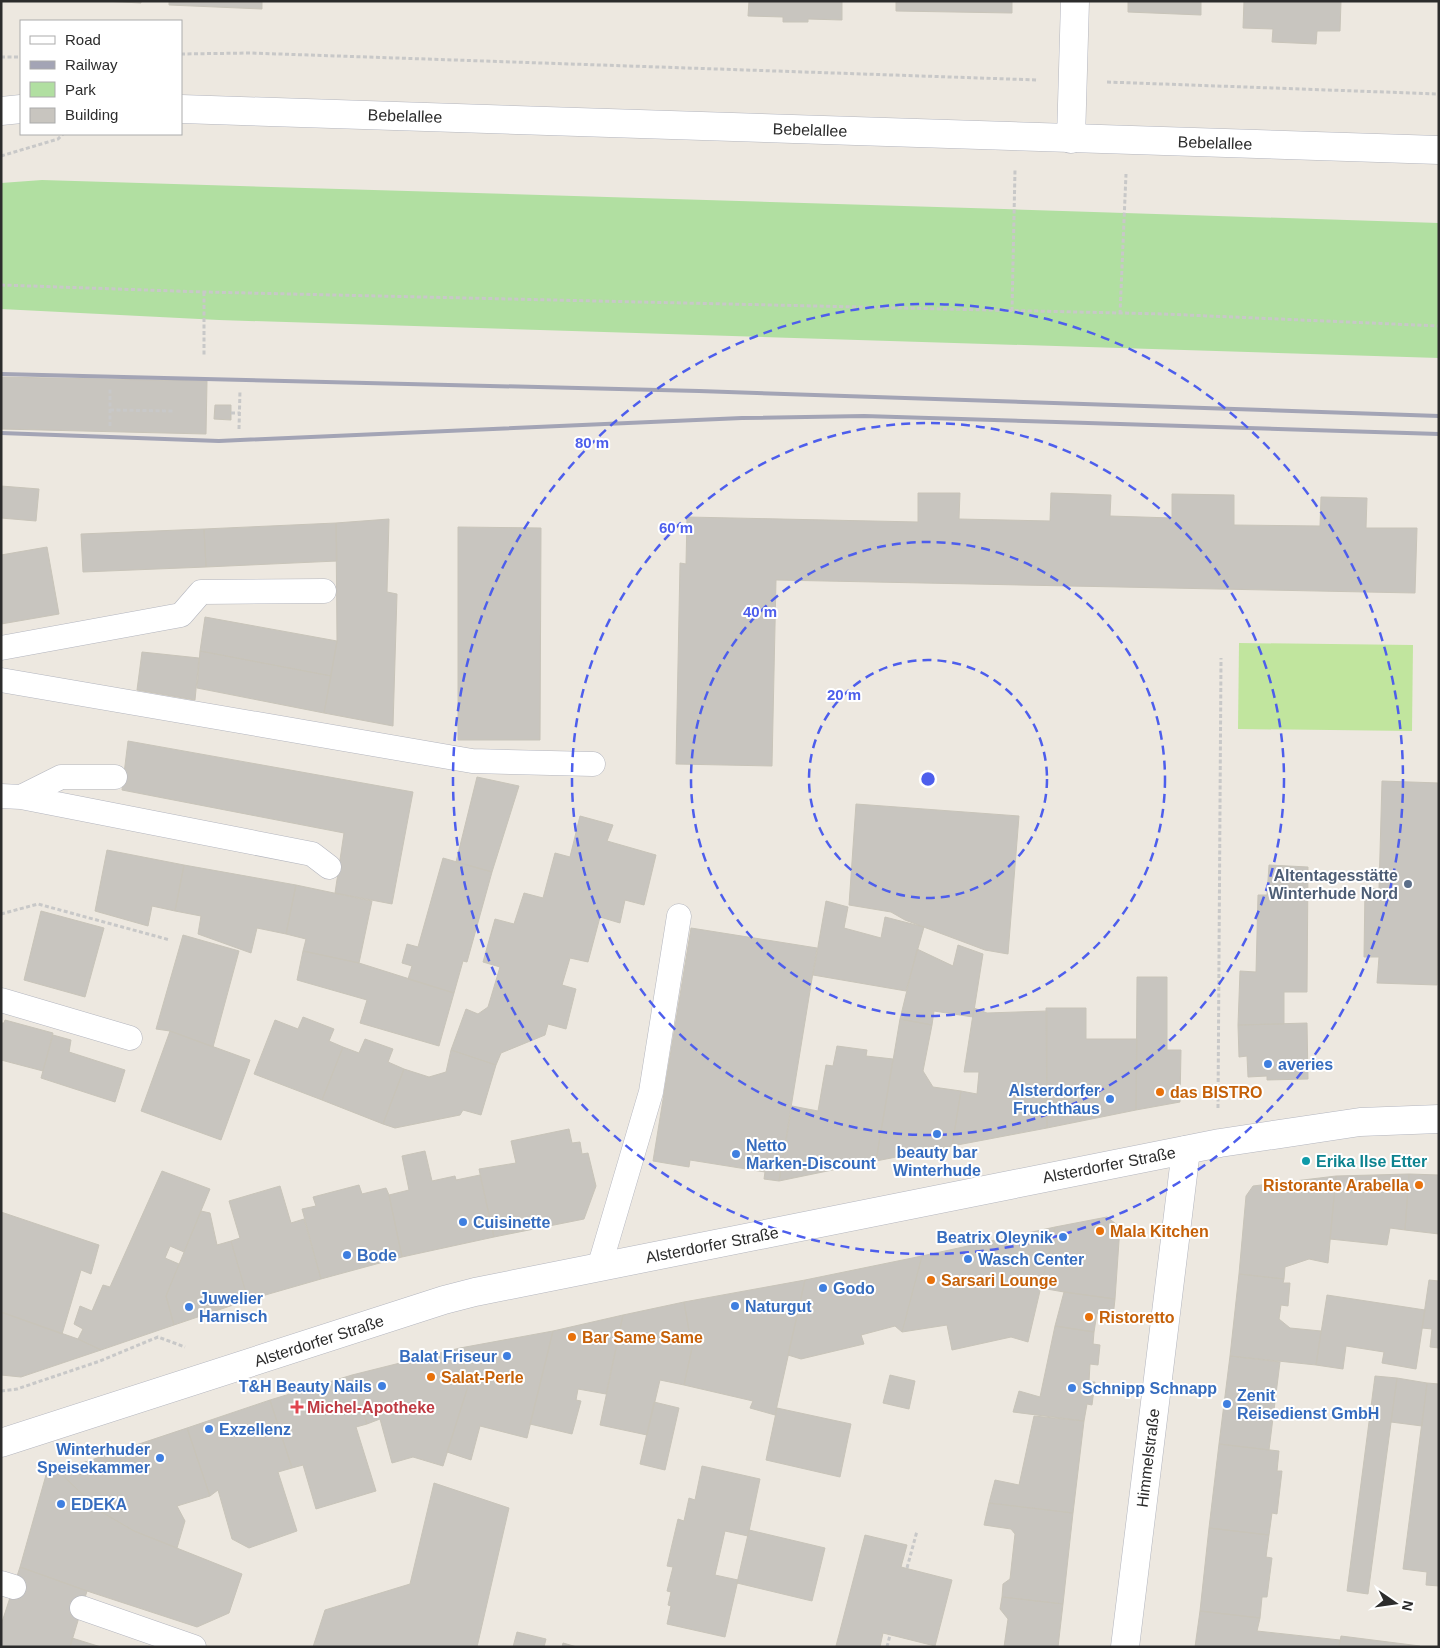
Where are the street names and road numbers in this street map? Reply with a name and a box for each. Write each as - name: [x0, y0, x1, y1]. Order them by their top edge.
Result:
- street label: Bebelallee: [367, 106, 443, 126]
- street label: Bebelallee: [772, 120, 848, 140]
- street label: Bebelallee: [1177, 133, 1253, 153]
- street label: Alsterdorfer Straße: [1041, 1144, 1177, 1186]
- street label: Alsterdorfer Straße: [644, 1224, 780, 1266]
- street label: Alsterdorfer Straße: [252, 1312, 386, 1370]
- street label: Himmelstraße: [1133, 1407, 1163, 1508]

